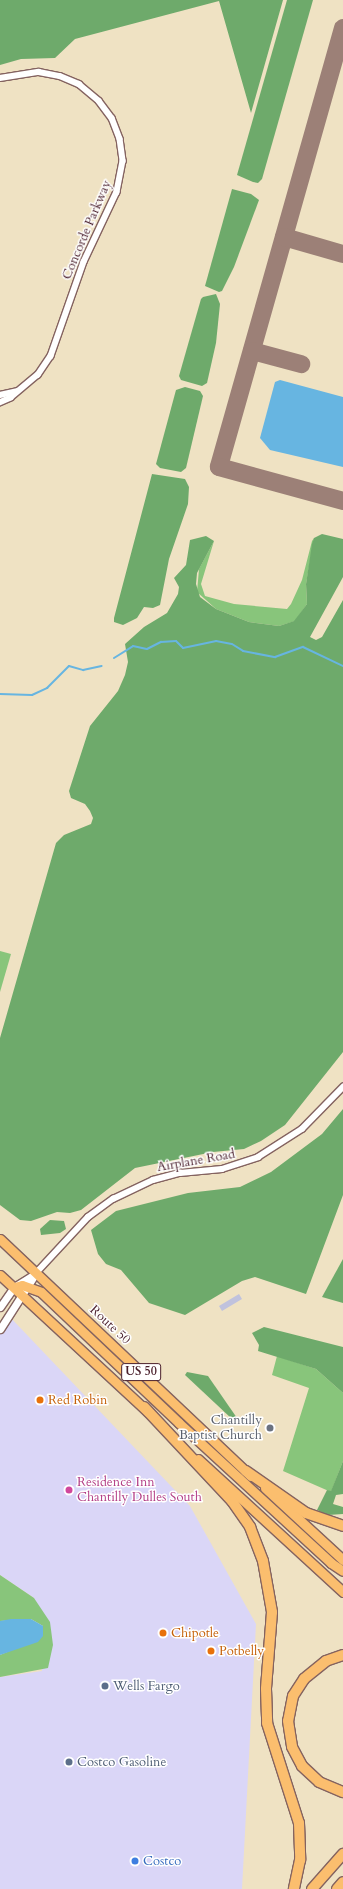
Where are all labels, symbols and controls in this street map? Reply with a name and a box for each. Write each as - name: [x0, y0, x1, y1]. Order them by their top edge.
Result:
- street label: Concorde Parkway: [59, 178, 115, 282]
- street label: Airplane Road: [156, 1146, 236, 1176]
- street label: Route 50: [86, 1302, 134, 1348]
- road number: US 50: [121, 1362, 161, 1382]
- place label: Red Robin: [48, 1392, 107, 1408]
- marker: Red Robin: [35, 1395, 45, 1405]
- place label: Chantilly Baptist Church: [179, 1413, 262, 1444]
- marker: Chantilly Baptist Church: [265, 1423, 275, 1433]
- place label: Residence Inn Chantilly Dulles South: [77, 1475, 202, 1506]
- marker: Residence Inn Chantilly Dulles South: [64, 1485, 74, 1495]
- place label: Chipotle: [171, 1625, 219, 1641]
- marker: Chipotle: [158, 1628, 168, 1638]
- place label: Potbelly: [219, 1643, 264, 1659]
- marker: Potbelly: [206, 1646, 216, 1656]
- place label: Wells Fargo: [113, 1678, 180, 1694]
- marker: Wells Fargo: [100, 1681, 110, 1691]
- place label: Costco Gasoline: [77, 1754, 166, 1770]
- marker: Costco Gasoline: [64, 1757, 74, 1767]
- place label: Costco: [143, 1853, 181, 1869]
- marker: Costco: [130, 1856, 140, 1866]

